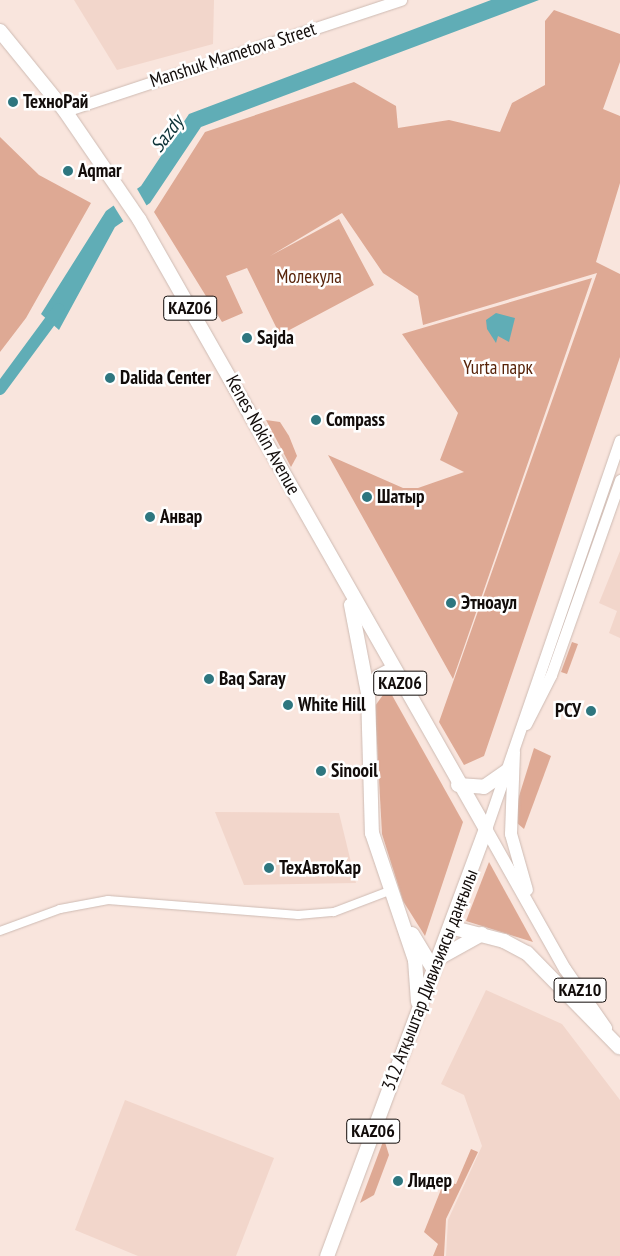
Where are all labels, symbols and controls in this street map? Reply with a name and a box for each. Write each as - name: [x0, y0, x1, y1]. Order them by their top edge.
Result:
- street label: Manshuk Mametova Street: [147, 17, 319, 93]
- place label: ТехноРай: [23, 91, 88, 113]
- marker: ТехноРай: [7, 96, 19, 108]
- water label: Sazdy: [145, 111, 189, 157]
- place label: Aqmar: [78, 160, 122, 182]
- marker: Aqmar: [62, 165, 74, 177]
- park label: Молекула: [276, 266, 342, 288]
- road number: KАZ06: [162, 292, 218, 324]
- place label: Sajda: [257, 327, 294, 349]
- marker: Sajda: [241, 332, 253, 344]
- park label: Yurta парк: [463, 357, 533, 379]
- place label: Dalida Center: [120, 367, 211, 389]
- street label: Kenes Nokin Avenue: [221, 371, 305, 499]
- marker: Dalida Center: [104, 372, 116, 384]
- place label: Compass: [326, 409, 385, 431]
- marker: Compass: [310, 414, 322, 426]
- place label: Шатыр: [377, 486, 425, 508]
- marker: Шатыр: [361, 491, 373, 503]
- place label: Анвар: [160, 506, 202, 528]
- marker: Анвар: [144, 511, 156, 523]
- place label: Этноаул: [461, 592, 517, 614]
- marker: Этноаул: [445, 597, 457, 609]
- place label: Baq Saray: [219, 668, 286, 690]
- road number: KАZ06: [372, 668, 428, 698]
- marker: Baq Saray: [203, 673, 215, 685]
- place label: White Hill: [298, 694, 366, 716]
- marker: White Hill: [282, 699, 294, 711]
- place label: РСУ: [555, 700, 581, 722]
- marker: РСУ: [585, 705, 597, 717]
- place label: Sinooil: [331, 760, 378, 782]
- marker: Sinooil: [315, 765, 327, 777]
- place label: ТехАвтоКар: [279, 857, 361, 879]
- marker: ТехАвтоКар: [263, 862, 275, 874]
- street label: 312 Атқыштар Дивизиясы даңғылы: [377, 866, 483, 1094]
- road number: KAZ10: [552, 974, 608, 1006]
- road number: KАZ06: [346, 1116, 400, 1146]
- place label: Лидер: [408, 1170, 452, 1192]
- marker: Лидер: [392, 1175, 404, 1187]

